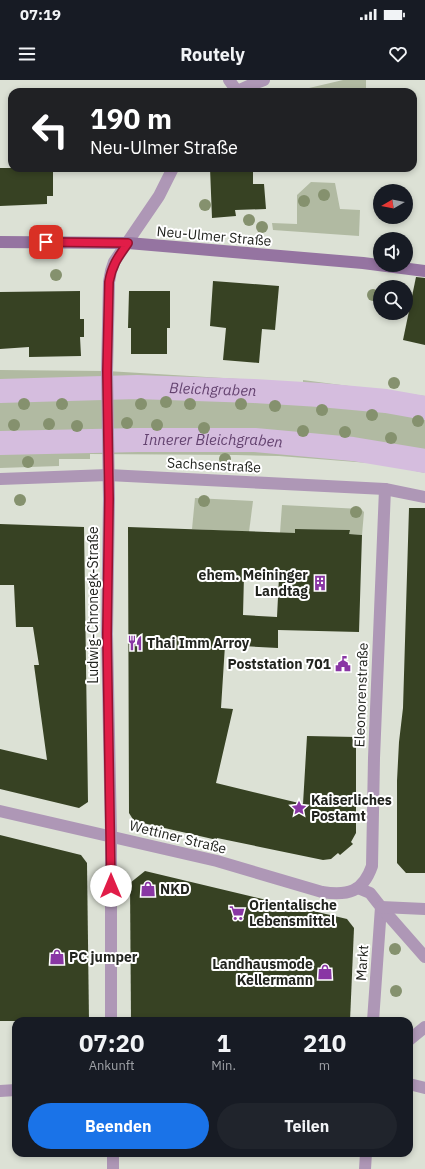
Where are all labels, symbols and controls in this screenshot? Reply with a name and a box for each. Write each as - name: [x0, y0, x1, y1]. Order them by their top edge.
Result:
- text: 07:19: [20, 5, 61, 24]
- icon: menu: [16, 43, 38, 65]
- text: Routely: [180, 43, 245, 66]
- icon: heart: [387, 43, 409, 65]
- text: 190 m: [90, 100, 172, 137]
- icon: left: [24, 104, 76, 156]
- text: Neu-Ulmer Straße: [90, 136, 238, 159]
- north arrow: [373, 184, 413, 224]
- map controls: [373, 184, 413, 320]
- street label: Neu-Ulmer Straße: [156, 222, 272, 250]
- pin: [29, 225, 63, 259]
- icon: arrive: [35, 231, 57, 253]
- button: sound: [373, 232, 413, 272]
- button: search: [373, 280, 413, 320]
- water label: Bleichgraben: [169, 378, 257, 400]
- water label: Innerer Bleichgraben: [143, 430, 284, 452]
- street label: Sachsenstraße: [167, 454, 262, 476]
- street label: Ludwig-Chronegk-Straße: [84, 526, 102, 684]
- place label: ehem. Meininger Landtag: [199, 566, 308, 600]
- building icon: ehem. Meininger Landtag: [311, 574, 329, 592]
- restaurant icon: Thai Imm Arroy: [126, 634, 144, 652]
- place label: Thai Imm Arroy: [147, 634, 250, 652]
- street label: Eleonorenstraße: [350, 642, 372, 748]
- place label: Poststation 701: [228, 655, 332, 673]
- public building icon: Poststation 701: [334, 655, 352, 673]
- place label: Kaiserliches Postamt: [311, 791, 392, 825]
- place icon: Kaiserliches Postamt: [290, 799, 308, 817]
- street label: Wettiner Straße: [128, 816, 229, 858]
- position arrow: [90, 865, 132, 907]
- shop icon: NKD: [139, 880, 157, 898]
- place label: NKD: [160, 880, 190, 898]
- place label: Orientalische Lebensmittel: [249, 896, 337, 930]
- supermarket icon: Orientalische Lebensmittel: [228, 904, 246, 922]
- street label: Markt: [352, 944, 372, 982]
- shop icon: PC jumper: [48, 948, 66, 966]
- place label: PC jumper: [69, 948, 138, 966]
- place label: Landhausmode Kellermann: [212, 955, 313, 989]
- shop icon: Landhausmode Kellermann: [316, 963, 334, 981]
- text: 07:20: [79, 1027, 144, 1059]
- text: 1: [216, 1027, 231, 1059]
- text: 210: [303, 1027, 346, 1059]
- text: Ankunft: [89, 1057, 135, 1074]
- text: Min.: [211, 1057, 236, 1074]
- text: m: [319, 1057, 330, 1074]
- button: Beenden: [28, 1103, 209, 1149]
- button: Teilen: [217, 1103, 397, 1149]

